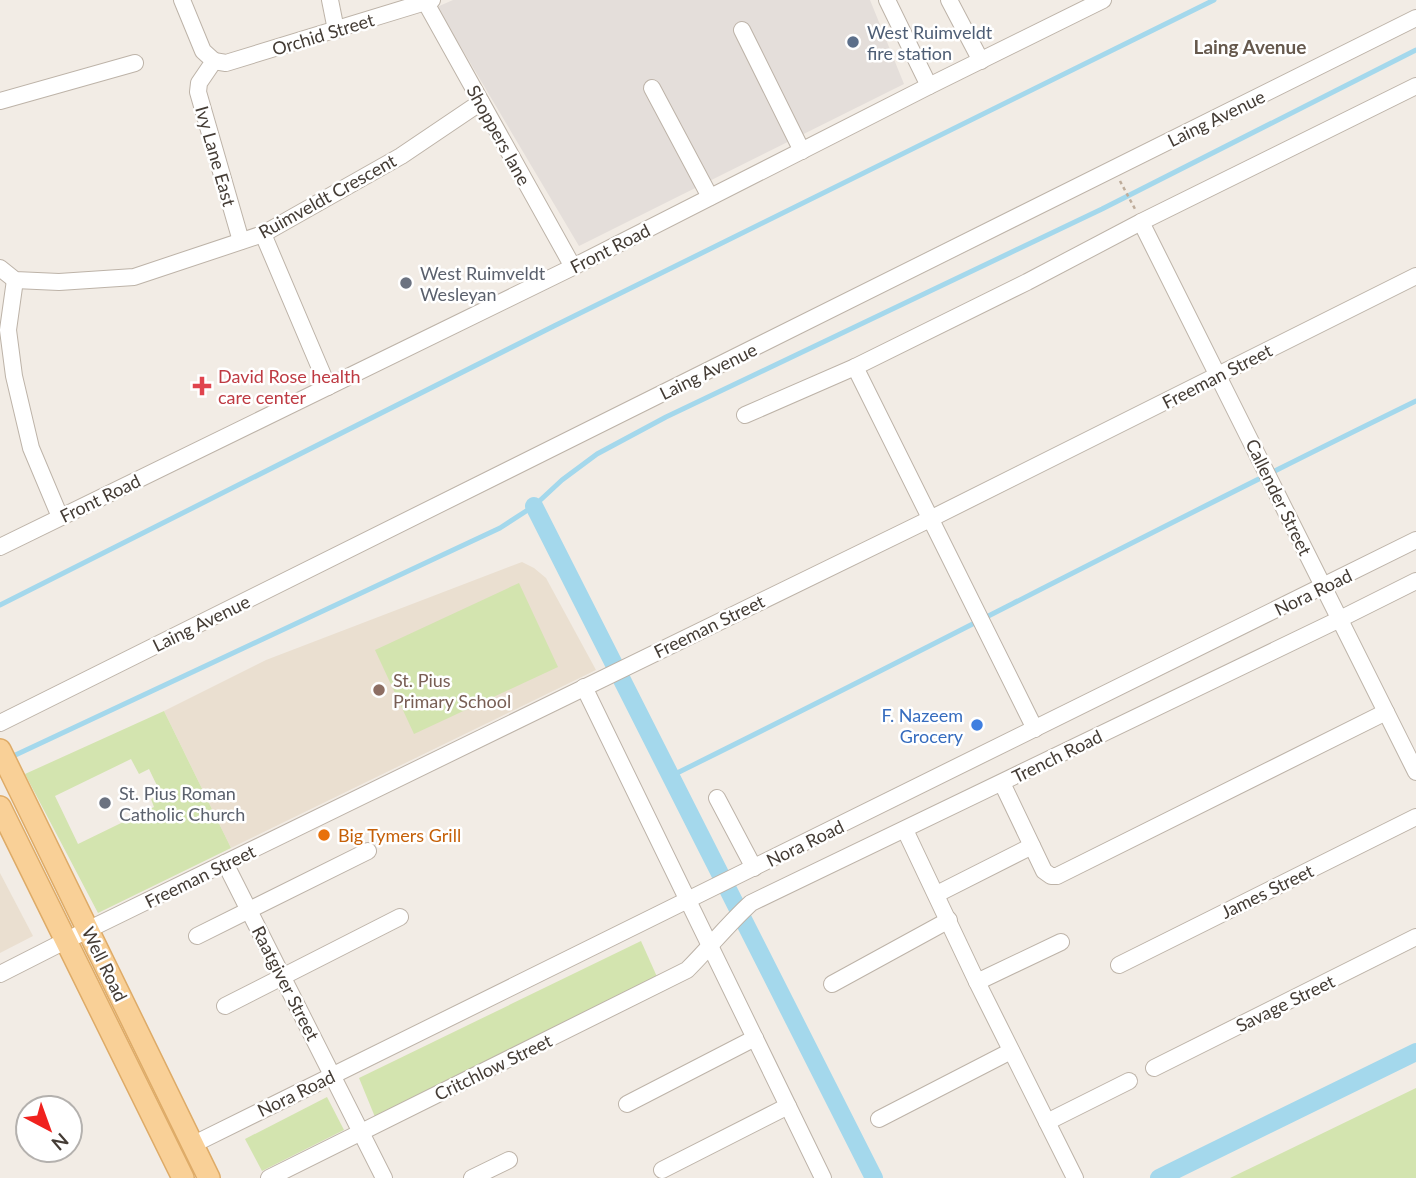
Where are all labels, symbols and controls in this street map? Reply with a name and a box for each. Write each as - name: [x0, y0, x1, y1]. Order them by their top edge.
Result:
- street label: Orchid Street: [269, 8, 377, 60]
- place label: West Ruimveldt fire station: [867, 21, 993, 64]
- marker: West Ruimveldt fire station: [845, 34, 861, 50]
- district label: Laing Avenue: [1194, 35, 1306, 58]
- street label: Shoppers lane: [462, 81, 536, 189]
- street label: Laing Avenue: [1164, 85, 1268, 151]
- street label: Ivy Lane East: [191, 103, 241, 209]
- street label: Ruimveldt Crescent: [255, 149, 400, 243]
- street label: Front Road: [566, 219, 654, 277]
- place label: West Ruimveldt Wesleyan: [420, 262, 546, 305]
- marker: West Ruimveldt Wesleyan: [398, 275, 414, 291]
- street label: Laing Avenue: [656, 338, 760, 404]
- street label: Freeman Street: [1158, 339, 1276, 413]
- place label: David Rose health care center: [218, 365, 361, 408]
- marker: David Rose health care center: [192, 376, 212, 396]
- street label: Callender Street: [1241, 435, 1317, 559]
- street label: Front Road: [56, 469, 144, 527]
- street label: Nora Road: [1271, 564, 1355, 620]
- street label: Freeman Street: [650, 589, 768, 662]
- street label: Laing Avenue: [149, 590, 253, 656]
- place label: St. Pius Primary School: [393, 669, 511, 712]
- marker: St. Pius Primary School: [371, 682, 387, 698]
- place label: F. Nazeem Grocery: [881, 704, 964, 747]
- marker: F. Nazeem Grocery: [969, 717, 985, 733]
- street label: Trench Road: [1008, 725, 1106, 787]
- place label: St. Pius Roman Catholic Church: [119, 782, 245, 825]
- marker: St. Pius Roman Catholic Church: [97, 795, 113, 811]
- street label: Nora Road: [763, 815, 847, 871]
- place label: Big Tymers Grill: [338, 824, 461, 846]
- marker: Big Tymers Grill: [316, 827, 332, 843]
- street label: Freeman Street: [141, 839, 259, 912]
- street label: James Street: [1217, 859, 1317, 923]
- street label: Raatgiver Street: [248, 922, 325, 1045]
- street label: Well Road: [78, 923, 132, 1005]
- street label: Savage Street: [1232, 969, 1338, 1036]
- street label: Critchlow Street: [431, 1029, 556, 1105]
- street label: Nora Road: [254, 1065, 338, 1121]
- north arrow: [14, 1094, 84, 1164]
- text: N: [47, 1129, 74, 1156]

